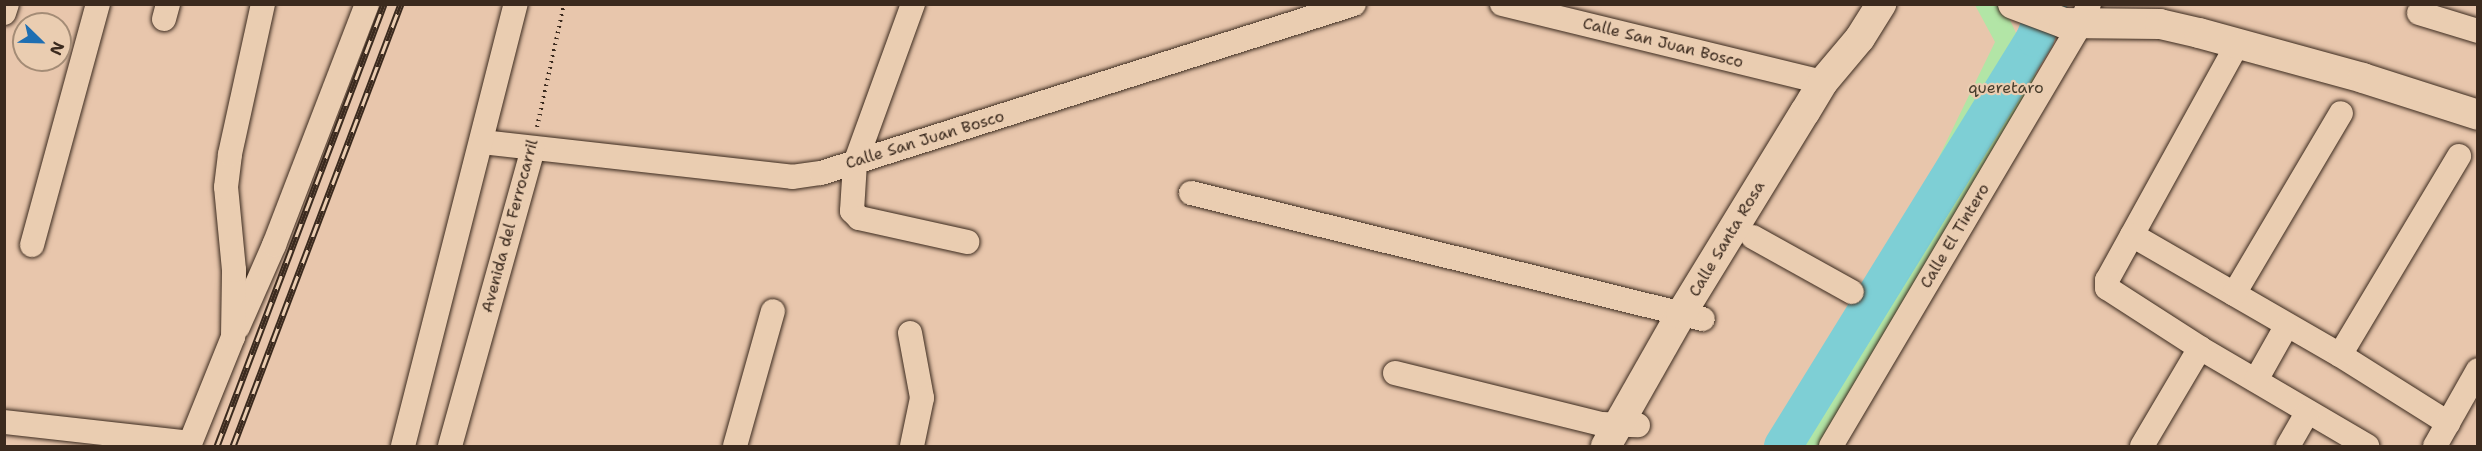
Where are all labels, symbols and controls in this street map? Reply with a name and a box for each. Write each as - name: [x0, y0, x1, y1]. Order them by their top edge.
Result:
- north arrow: [12, 12, 72, 72]
- street label: Calle San Juan Bosco: [1581, 14, 1745, 72]
- text: N: [45, 39, 69, 58]
- park label: queretaro: [1968, 78, 2044, 98]
- street label: Calle San Juan Bosco: [843, 107, 1007, 173]
- street label: Avenida del Ferrocarril: [478, 137, 542, 315]
- street label: Calle Santa Rosa: [1685, 178, 1769, 300]
- street label: Calle El Tintero: [1916, 180, 1994, 292]

